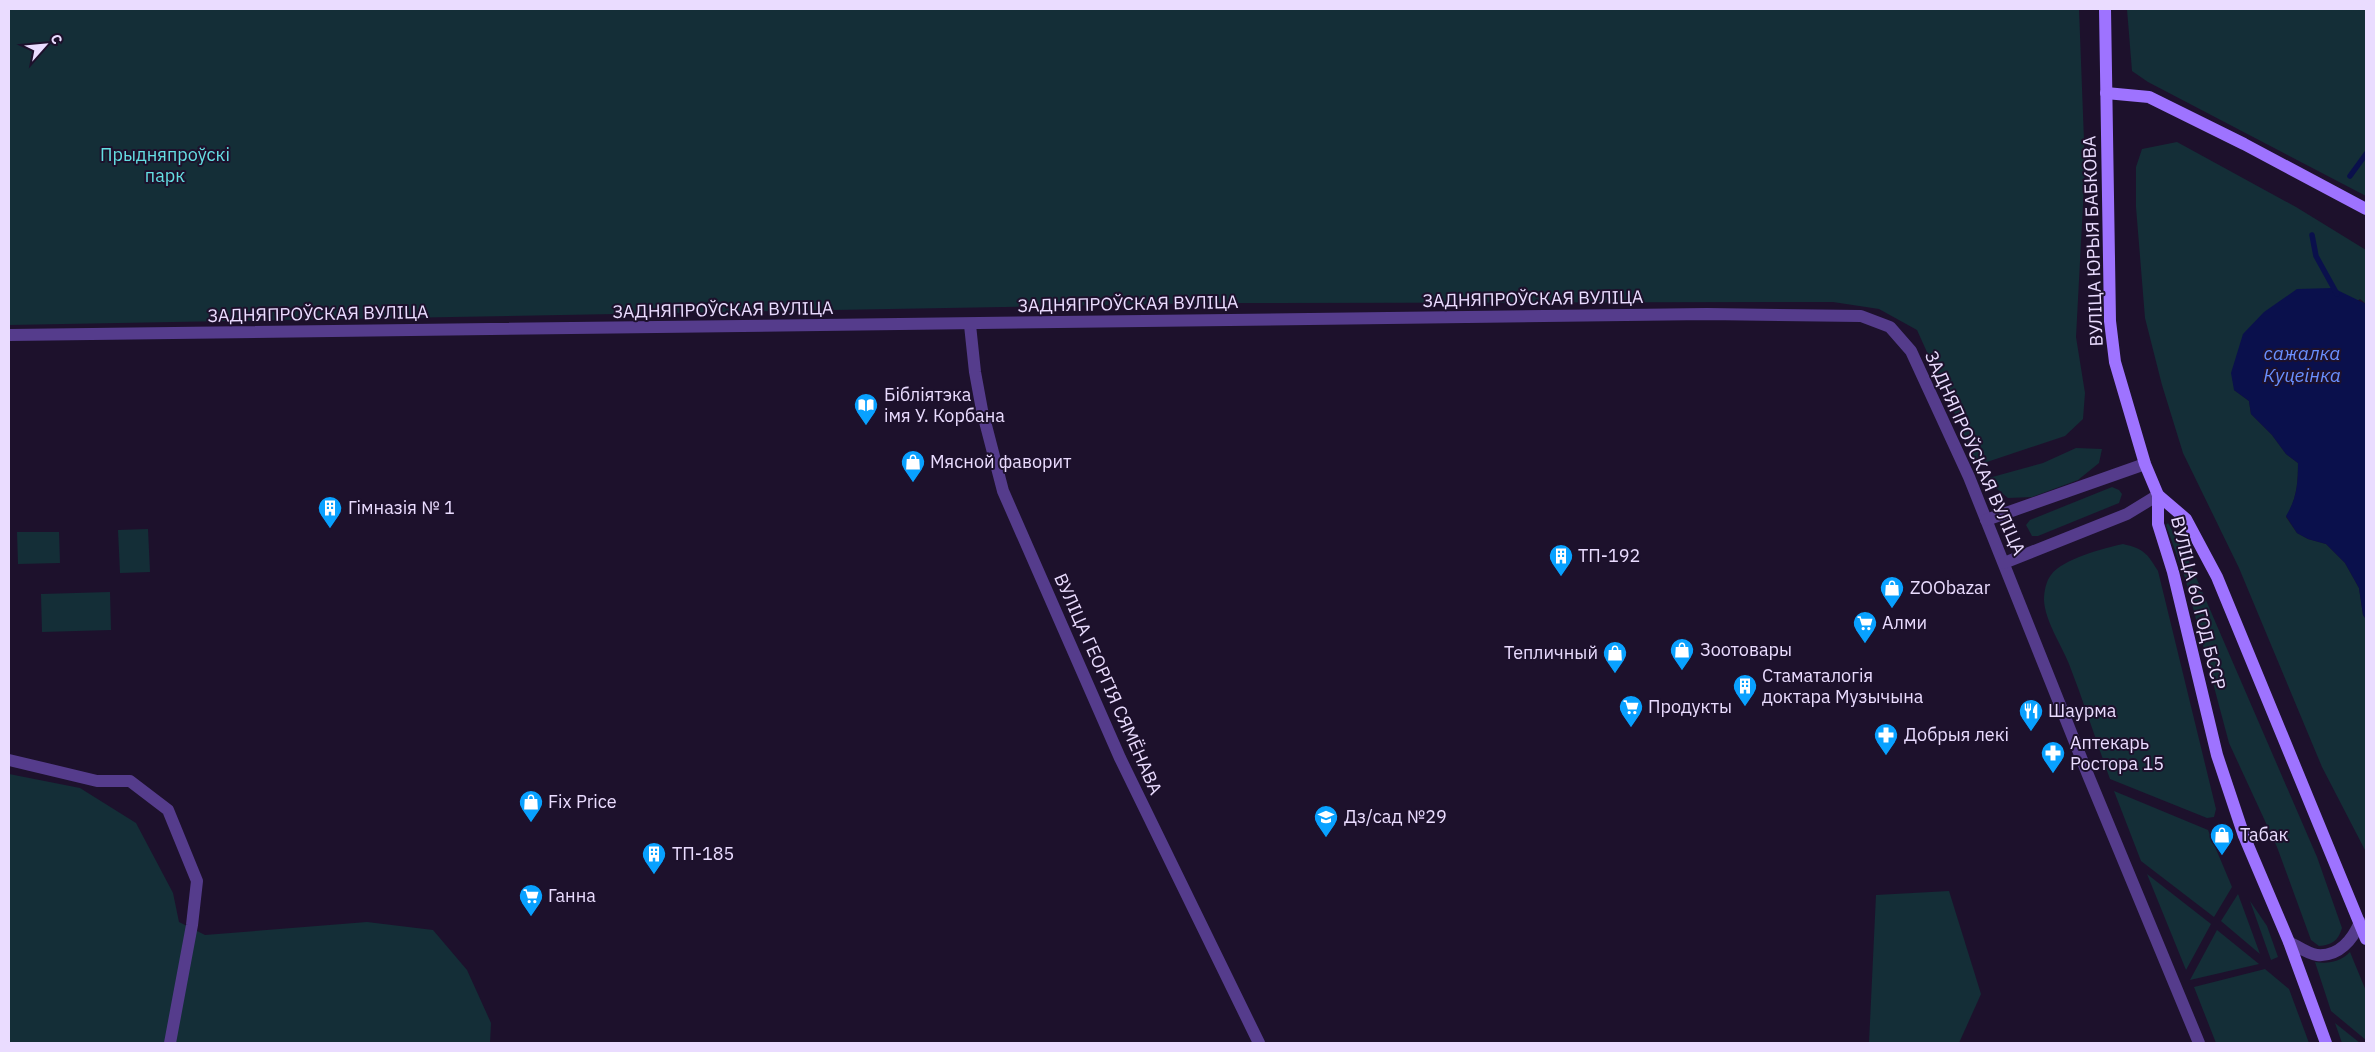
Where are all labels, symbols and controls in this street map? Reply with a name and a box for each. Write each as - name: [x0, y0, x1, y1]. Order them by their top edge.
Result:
- north arrow: [20, 20, 70, 70]
- text: С: [46, 31, 67, 47]
- street label: ВУЛІЦА ЮРЫЯ БАБКОВА: [2077, 135, 2108, 347]
- park label: Прыдняпроўскі парк: [100, 143, 230, 187]
- street label: ЗАДНЯПРОЎСКАЯ ВУЛІЦА: [1422, 285, 1644, 312]
- street label: ЗАДНЯПРОЎСКАЯ ВУЛІЦА: [1017, 290, 1239, 317]
- street label: ЗАДНЯПРОЎСКАЯ ВУЛІЦА: [612, 296, 834, 323]
- street label: ЗАДНЯПРОЎСКАЯ ВУЛІЦА: [207, 300, 429, 327]
- water label: сажалка Куцеінка: [2263, 341, 2341, 387]
- street label: ЗАДНЯПРОЎСКАЯ ВУЛІЦА: [1920, 347, 2031, 559]
- place label: Бібліятэка імя У. Корбана: [884, 383, 1005, 427]
- library icon: Бібліятэка імя У. Корбана: [853, 392, 879, 426]
- shop icon: Мясной фаворит: [900, 449, 926, 483]
- place label: Мясной фаворит: [930, 450, 1072, 473]
- building icon: Гімназія № 1: [317, 495, 343, 529]
- place label: Гімназія № 1: [348, 496, 455, 519]
- street label: ВУЛІЦА 60 ГОД БССР: [2166, 514, 2231, 692]
- building icon: ТП-192: [1548, 543, 1574, 577]
- place label: ТП-192: [1578, 544, 1640, 567]
- street label: ВУЛІЦА ГЕОРГІЯ СЯМЁНАВА: [1049, 570, 1168, 798]
- shop icon: ZOObazar: [1879, 575, 1905, 609]
- place label: ZOObazar: [1910, 576, 1991, 599]
- supermarket icon: Алми: [1852, 610, 1878, 644]
- place label: Алми: [1882, 611, 1927, 634]
- shop icon: Зоотовары: [1669, 637, 1695, 671]
- place label: Зоотовары: [1700, 638, 1792, 661]
- shop icon: Тепличный: [1602, 640, 1628, 674]
- place label: Тепличный: [1504, 641, 1598, 664]
- place label: Стаматалогія доктара Музычына: [1762, 664, 1924, 708]
- building icon: Стаматалогія доктара Музычына: [1732, 673, 1758, 707]
- supermarket icon: Продукты: [1618, 694, 1644, 728]
- place label: Продукты: [1648, 695, 1732, 718]
- restaurant icon: Шаурма: [2018, 698, 2044, 732]
- place label: Шаурма: [2048, 699, 2117, 722]
- pharmacy icon: Добрыя лекі: [1873, 722, 1899, 756]
- place label: Добрыя лекі: [1904, 723, 2009, 746]
- place label: Аптекарь Ростора 15: [2070, 731, 2164, 775]
- pharmacy icon: Аптекарь Ростора 15: [2040, 740, 2066, 774]
- shop icon: Fix Price: [518, 789, 544, 823]
- place label: Fix Price: [548, 790, 617, 813]
- school or university icon: Дз/сад №29: [1313, 804, 1339, 838]
- place label: Дз/сад №29: [1344, 805, 1447, 828]
- shop icon: Табак: [2209, 822, 2235, 856]
- place label: Табак: [2240, 823, 2289, 846]
- building icon: ТП-185: [641, 841, 667, 875]
- place label: ТП-185: [672, 842, 734, 865]
- supermarket icon: Ганна: [518, 883, 544, 917]
- place label: Ганна: [548, 884, 596, 907]

